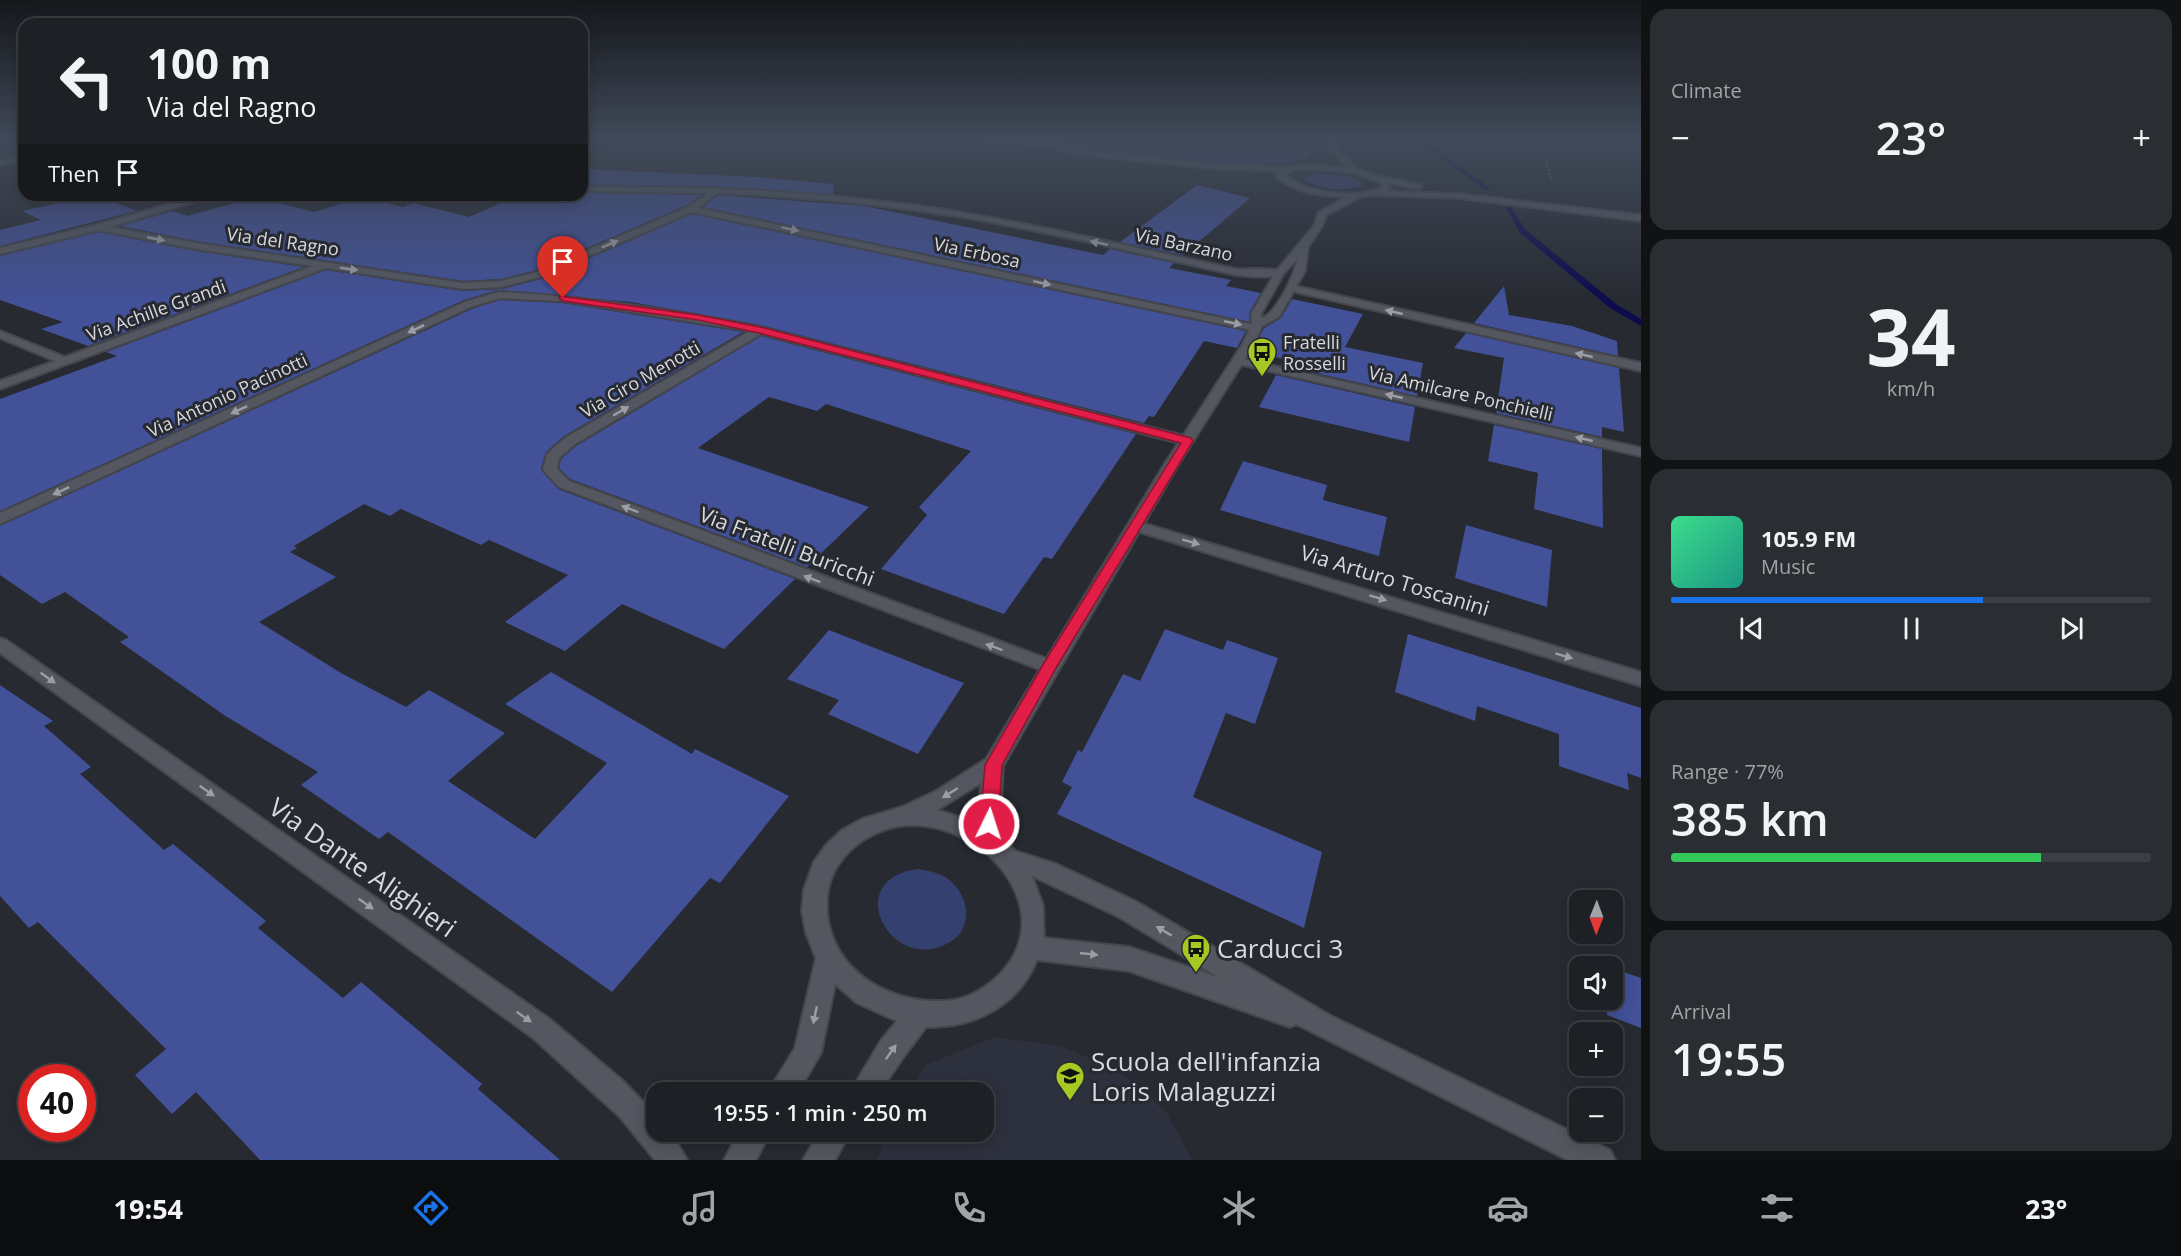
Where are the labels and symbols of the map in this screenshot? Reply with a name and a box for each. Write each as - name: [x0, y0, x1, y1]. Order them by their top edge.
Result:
- street label: Via del Ragno: [225, 221, 341, 261]
- street label: Via Barzano: [1133, 222, 1235, 266]
- one-way arrow: [780, 225, 799, 234]
- street label: Via Erbosa: [932, 231, 1022, 273]
- one-way arrow: [147, 235, 166, 244]
- pin: [537, 236, 588, 298]
- one-way arrow: [1089, 238, 1108, 247]
- one-way arrow: [601, 239, 619, 248]
- one-way arrow: [340, 265, 359, 274]
- street label: Via Achille Grandi: [83, 274, 229, 346]
- one-way arrow: [1033, 278, 1051, 288]
- one-way arrow: [1384, 307, 1403, 317]
- one-way arrow: [1224, 319, 1243, 328]
- one-way arrow: [407, 324, 424, 333]
- place label: Fratelli Rosselli: [1283, 330, 1346, 375]
- street label: Via Ciro Menotti: [576, 335, 704, 423]
- bus stop icon: Fratelli Rosselli: [1246, 336, 1278, 378]
- street label: Via Antonio Pacinotti: [143, 347, 311, 443]
- one-way arrow: [1575, 349, 1593, 359]
- street label: Via Amilcare Ponchielli: [1366, 360, 1556, 426]
- one-way arrow: [1384, 391, 1403, 401]
- one-way arrow: [230, 405, 247, 414]
- one-way arrow: [612, 406, 629, 416]
- one-way arrow: [1574, 434, 1593, 443]
- one-way arrow: [53, 486, 70, 495]
- street label: Via Fratelli Buricchi: [695, 500, 879, 592]
- one-way arrow: [620, 504, 638, 514]
- one-way arrow: [1182, 538, 1200, 547]
- street label: Via Arturo Toscanini: [1297, 538, 1493, 622]
- one-way arrow: [803, 573, 821, 583]
- one-way arrow: [1369, 594, 1387, 604]
- one-way arrow: [985, 642, 1003, 652]
- one-way arrow: [1555, 651, 1573, 661]
- one-way arrow: [39, 672, 55, 684]
- one-way arrow: [198, 785, 214, 797]
- one-way arrow: [942, 787, 958, 798]
- street label: Via Dante Alighieri: [262, 789, 464, 945]
- position arrow: [957, 792, 1021, 856]
- north arrow: [1569, 890, 1623, 944]
- one-way arrow: [357, 898, 373, 910]
- one-way arrow: [1156, 925, 1172, 936]
- place label: Carducci 3: [1217, 930, 1343, 966]
- bus stop icon: Carducci 3: [1180, 932, 1212, 974]
- one-way arrow: [1079, 949, 1098, 959]
- one-way arrow: [810, 1006, 820, 1024]
- one-way arrow: [516, 1011, 532, 1023]
- place label: Scuola dell'infanzia Loris Malaguzzi: [1091, 1043, 1321, 1109]
- one-way arrow: [885, 1045, 897, 1061]
- school or university icon: Scuola dell'infanzia Loris Malaguzzi: [1054, 1060, 1086, 1102]
- speed limit sign: 40: [18, 1064, 96, 1142]

